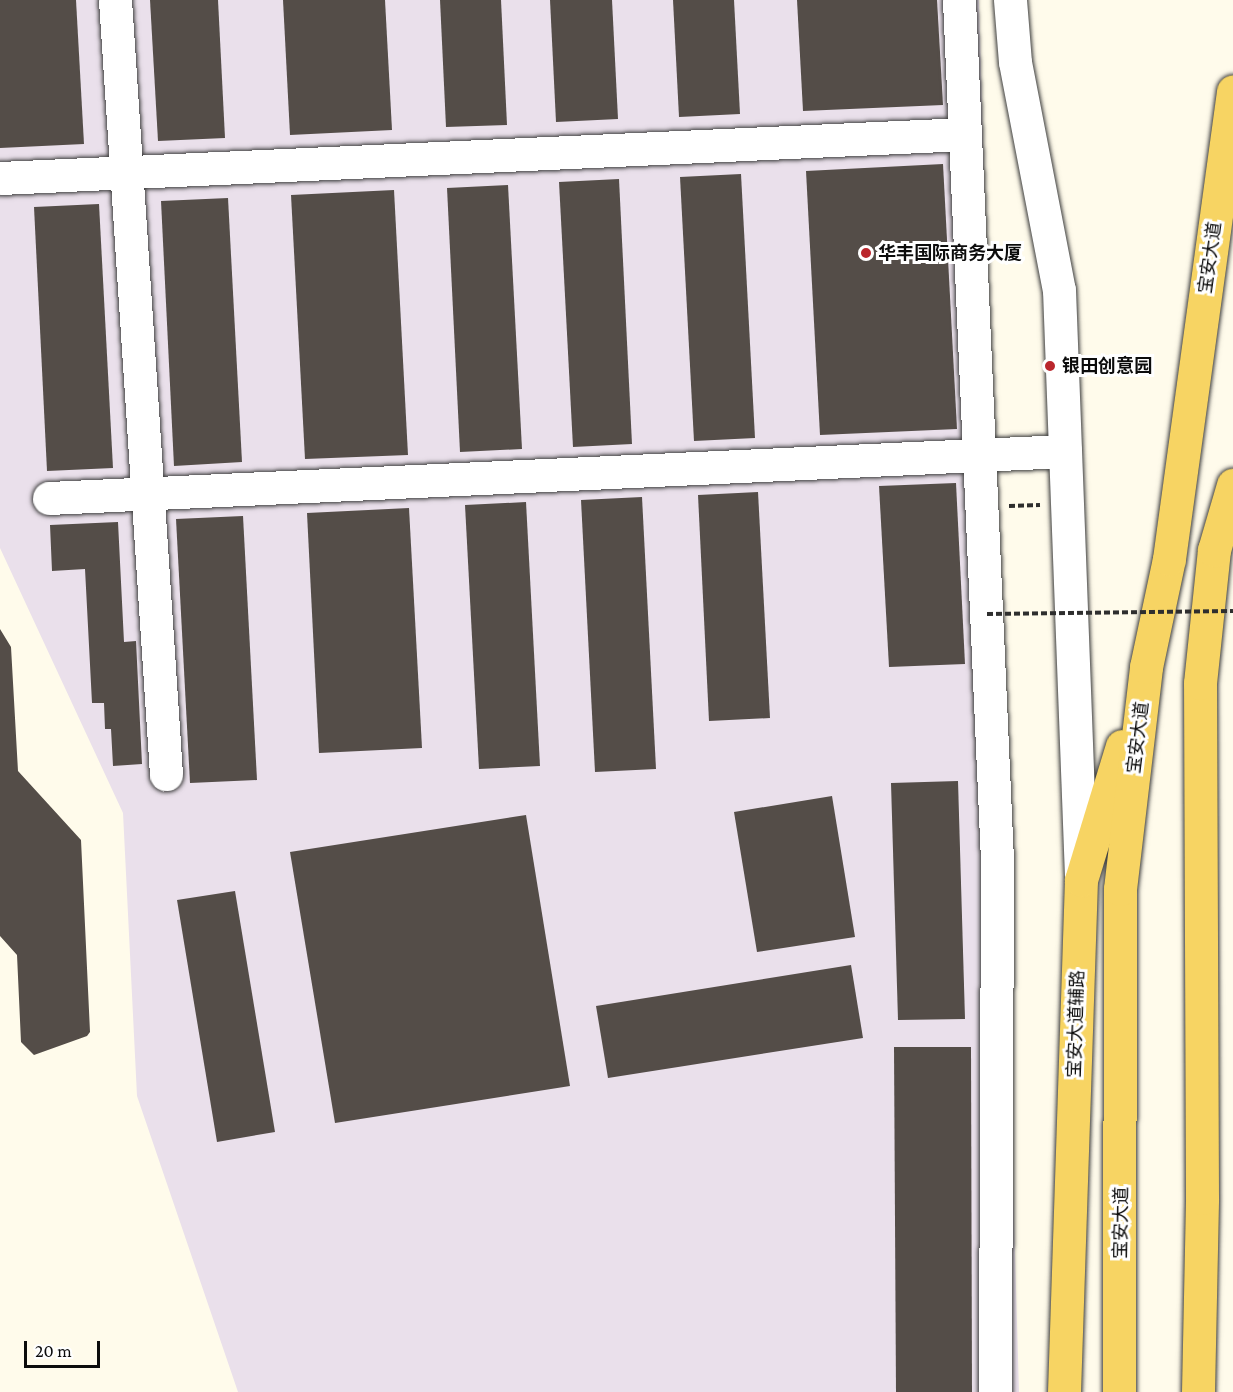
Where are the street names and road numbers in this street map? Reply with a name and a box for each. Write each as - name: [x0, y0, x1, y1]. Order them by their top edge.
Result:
- street label: 宝安大道: [1194, 221, 1226, 295]
- street label: 宝安大道: [1123, 701, 1153, 775]
- street label: 宝安大道辅路: [1063, 970, 1089, 1078]
- street label: 宝安大道: [1110, 1187, 1132, 1259]

